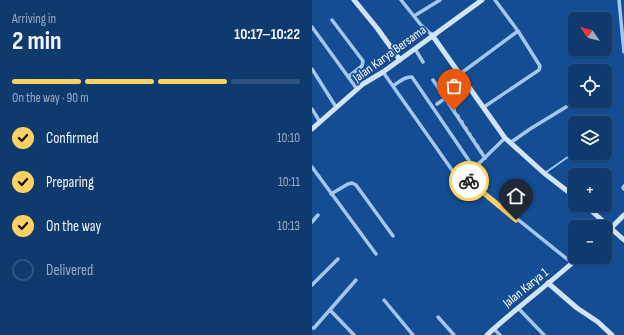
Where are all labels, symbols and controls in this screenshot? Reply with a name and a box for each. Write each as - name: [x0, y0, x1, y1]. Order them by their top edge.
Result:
- text: Arriving in: [12, 11, 56, 27]
- north arrow: [568, 12, 612, 56]
- map controls: [568, 12, 612, 264]
- street label: Jalan Karya Bersama: [349, 22, 429, 86]
- text: 10:17–10:22: [234, 25, 300, 44]
- text: 2 min: [12, 26, 62, 57]
- button: locate: [568, 64, 612, 108]
- pin: [437, 69, 471, 110]
- icon: bag: [443, 75, 465, 97]
- text: On the way · 90 m: [12, 90, 89, 106]
- button: layers: [568, 116, 612, 160]
- icon: check: [12, 127, 34, 149]
- text: Confirmed: [46, 129, 99, 148]
- text: 10:10: [277, 130, 300, 146]
- courier: [449, 161, 489, 201]
- button: +: [568, 168, 612, 212]
- icon: bike: [458, 170, 480, 192]
- icon: check: [12, 171, 34, 193]
- text: Preparing: [46, 173, 94, 192]
- text: 10:11: [278, 174, 300, 190]
- pin: [499, 179, 533, 220]
- icon: home: [505, 185, 527, 207]
- icon: check: [12, 215, 34, 237]
- text: On the way: [46, 217, 101, 236]
- text: 10:13: [277, 218, 300, 234]
- button: −: [568, 220, 612, 264]
- text: Delivered: [46, 261, 93, 280]
- street label: Jalan Karya 1: [499, 264, 552, 312]

